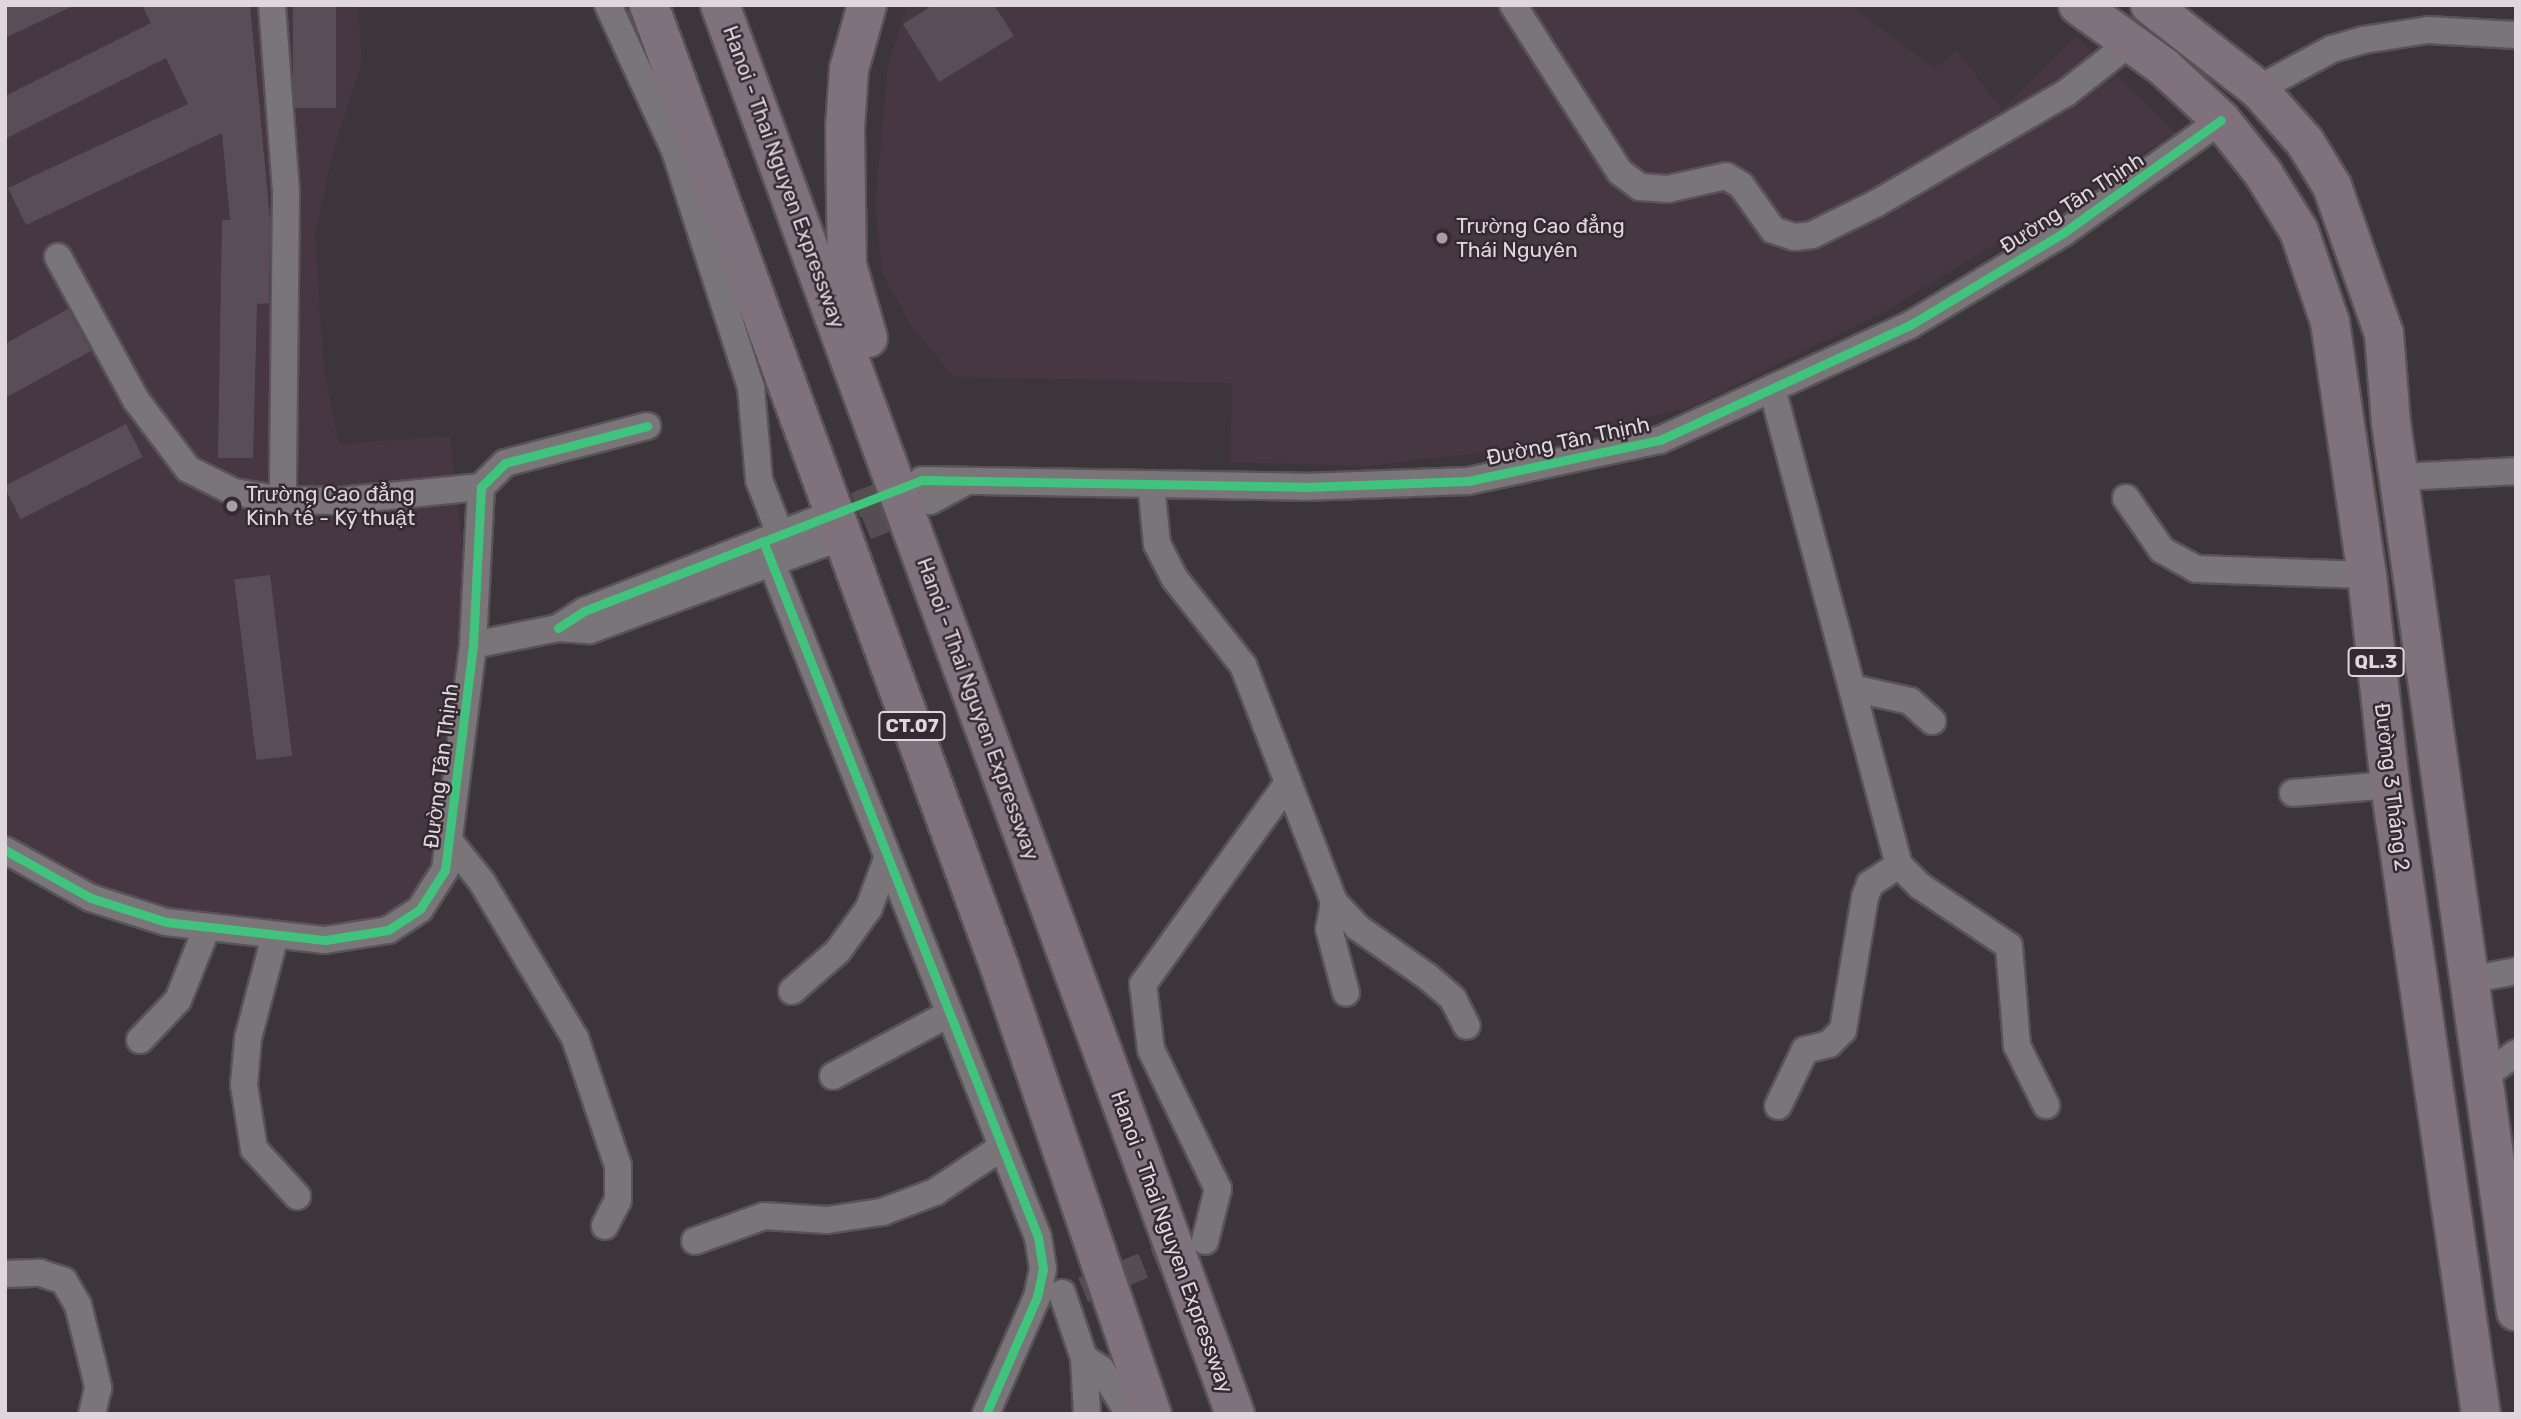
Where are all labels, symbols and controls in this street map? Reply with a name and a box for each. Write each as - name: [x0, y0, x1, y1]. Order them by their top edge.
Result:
- street label: Hanoi - Thai Nguyen Expressway: [717, 22, 851, 332]
- street label: Đường Tân Thịnh: [1995, 147, 2149, 259]
- place label: Trường Cao đẳng Thái Nguyên: [1456, 213, 1625, 263]
- marker: Trường Cao đẳng Thái Nguyên: [1434, 230, 1450, 246]
- street label: Đường Tân Thịnh: [1484, 411, 1652, 471]
- place label: Trường Cao đẳng Kinh tế - Kỹ thuật: [246, 481, 417, 531]
- marker: Trường Cao đẳng Kinh tế - Kỹ thuật: [224, 498, 240, 514]
- street label: Hanoi - Thai Nguyen Expressway: [911, 554, 1045, 864]
- road number: QL.3: [2346, 646, 2406, 678]
- street label: Đường Tân Thịnh: [418, 681, 464, 851]
- street label: Đường 3 Tháng 2: [2369, 701, 2415, 873]
- road number: CT.07: [877, 710, 947, 741]
- street label: Hanoi - Thai Nguyen Expressway: [1105, 1087, 1239, 1397]

